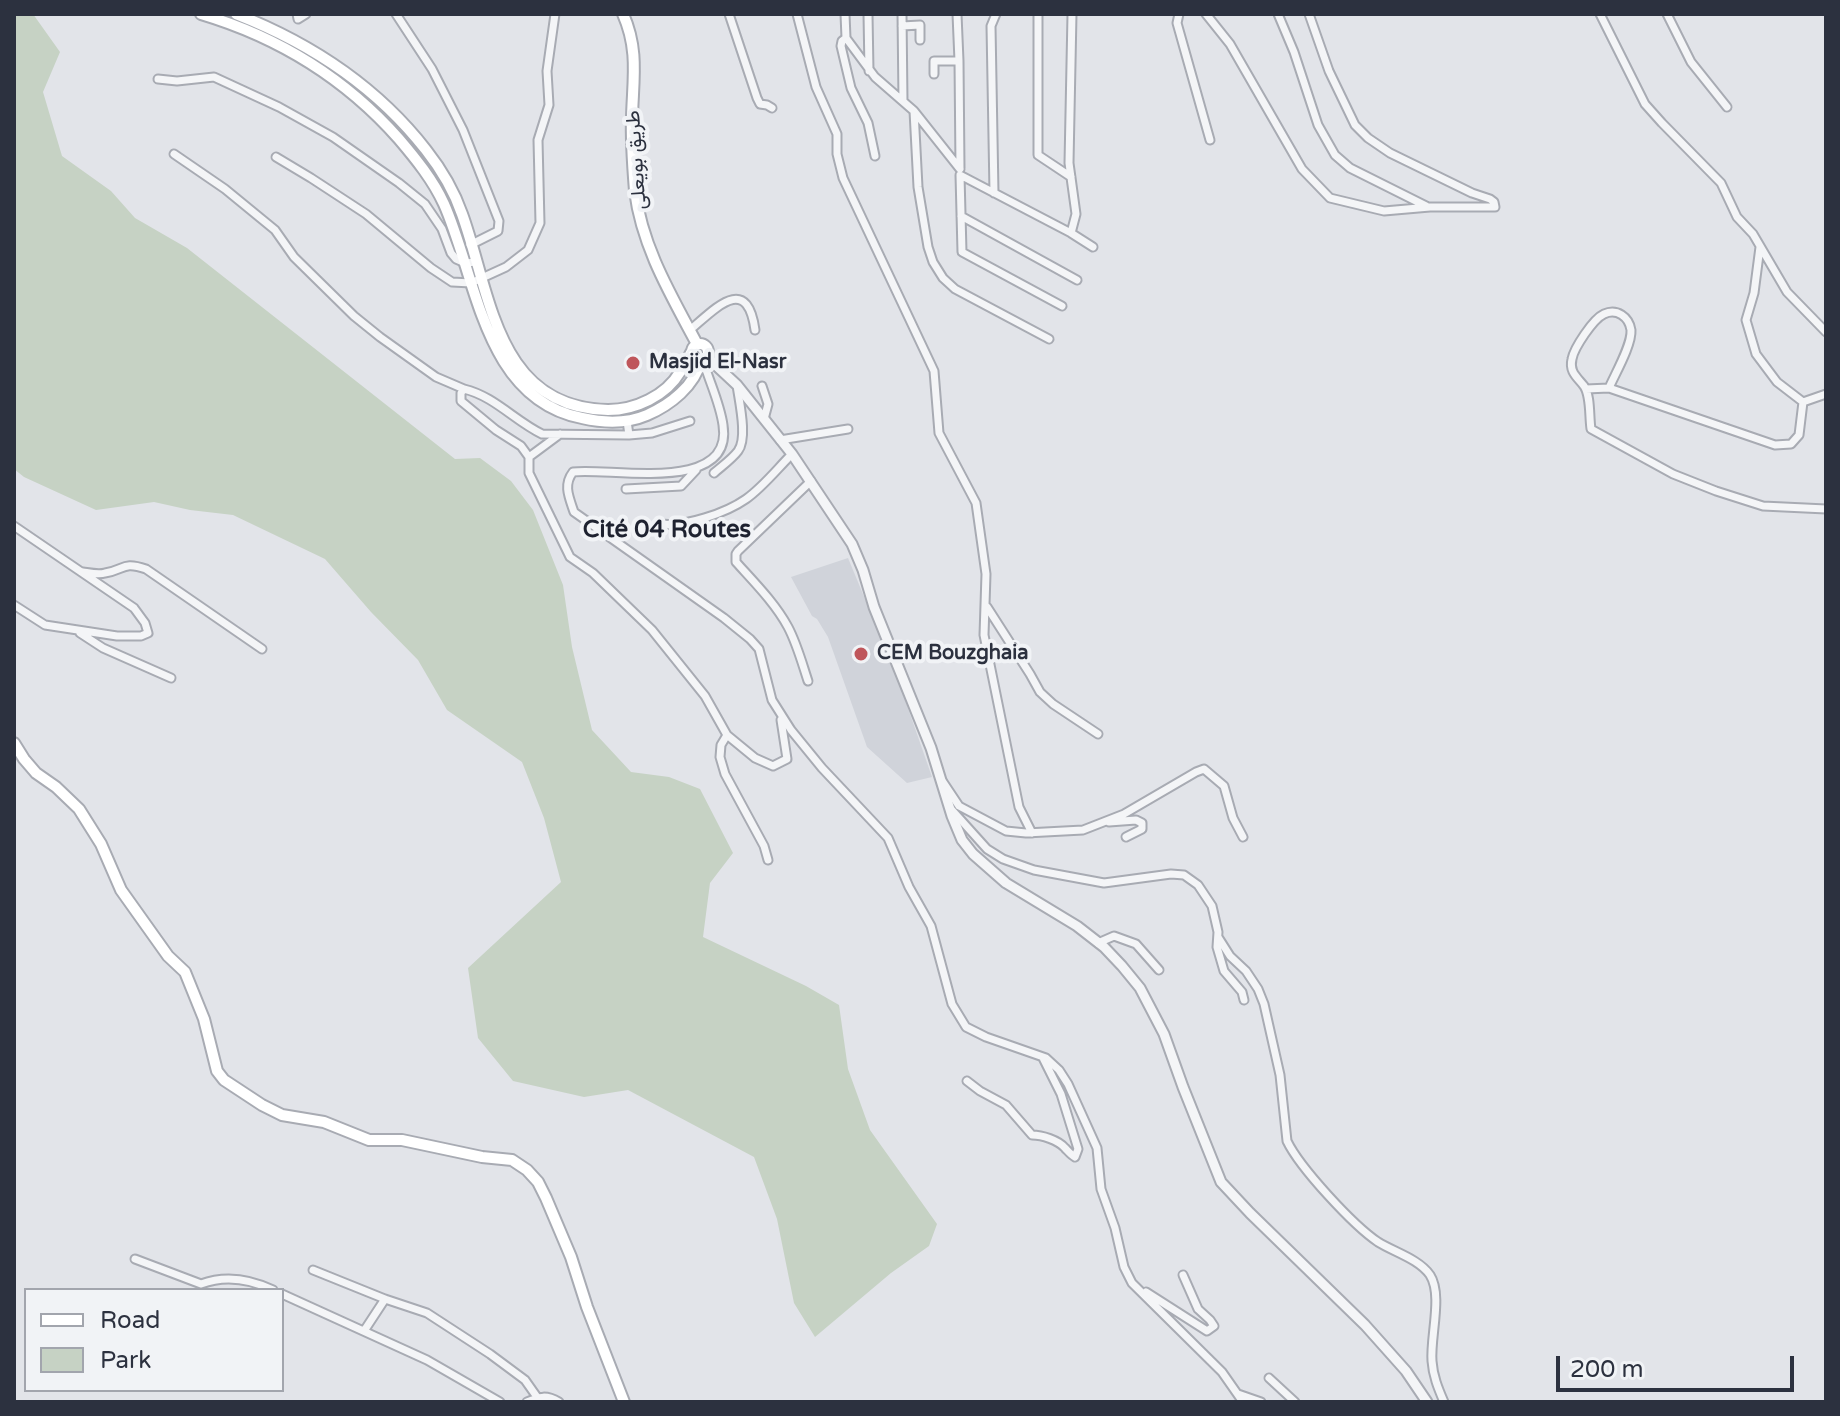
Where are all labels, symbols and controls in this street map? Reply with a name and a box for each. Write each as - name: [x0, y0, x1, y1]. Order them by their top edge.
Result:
- street label: طريق بويعلى: [622, 110, 652, 210]
- place label: Masjid El-Nasr: [649, 351, 786, 375]
- marker: Masjid El-Nasr: [624, 354, 642, 372]
- district label: Cité 04 Routes: [583, 517, 751, 545]
- place label: CEM Bouzghaia: [877, 642, 1028, 666]
- marker: CEM Bouzghaia: [852, 645, 870, 663]
- legend: [24, 1288, 284, 1392]
- text: Road: [100, 1306, 160, 1335]
- scale bar: [1560, 1340, 1798, 1390]
- text: Park: [100, 1346, 151, 1375]
- text: 200 m: [1570, 1355, 1644, 1384]

